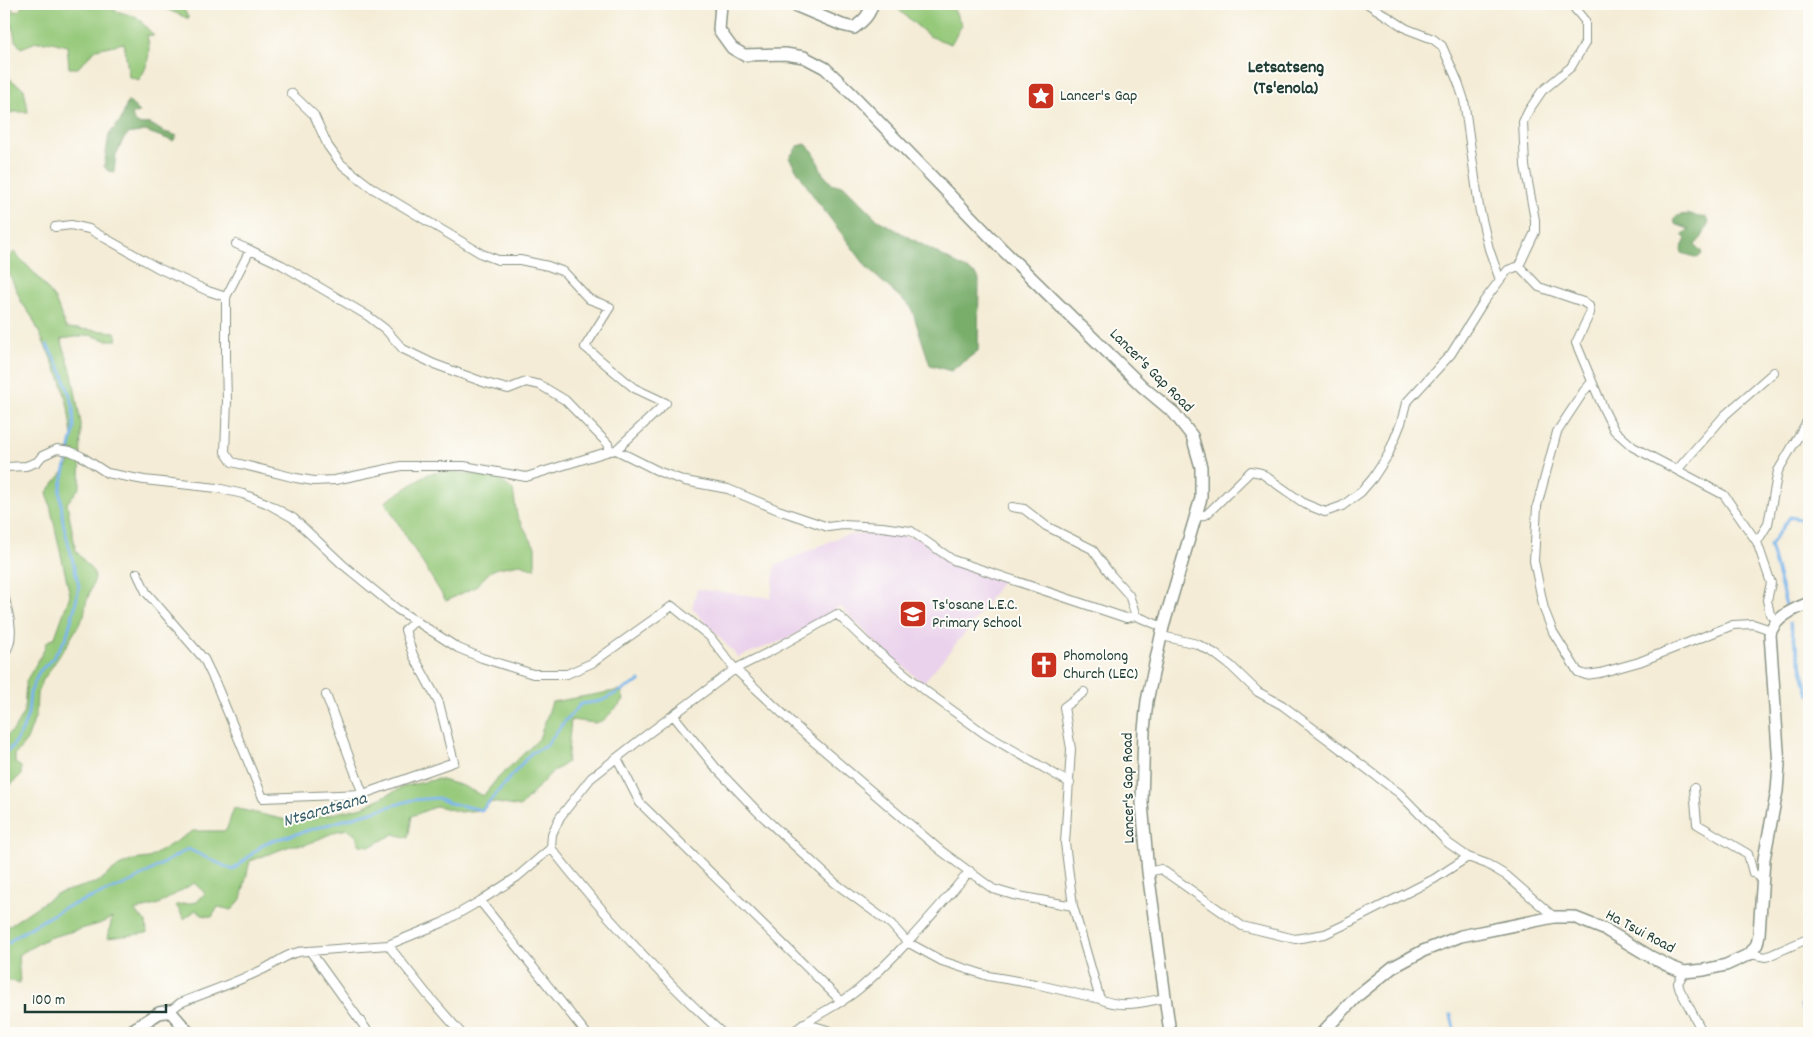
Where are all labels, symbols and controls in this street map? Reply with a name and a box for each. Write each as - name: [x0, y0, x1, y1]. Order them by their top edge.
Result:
- district label: Letsatseng (Ts'enola): [1248, 56, 1324, 102]
- place icon: Lancer's Gap: [1026, 81, 1056, 111]
- place label: Lancer's Gap: [1060, 85, 1137, 108]
- street label: Lancer's Gap Road: [1104, 324, 1198, 418]
- place label: Ts'osane L.E.C. Primary School: [932, 594, 1022, 635]
- school or university icon: Ts'osane L.E.C. Primary School: [898, 599, 928, 629]
- place label: Phomolong Church (LEC): [1063, 645, 1138, 686]
- church icon: Phomolong Church (LEC): [1029, 650, 1059, 680]
- street label: Lancer's Gap Road: [1117, 732, 1141, 844]
- water label: Ntsaratsana: [280, 787, 371, 835]
- street label: Ha Tsui Road: [1601, 904, 1679, 960]
- scale bar: [25, 982, 166, 1014]
- text: 100 m: [32, 990, 65, 1012]

